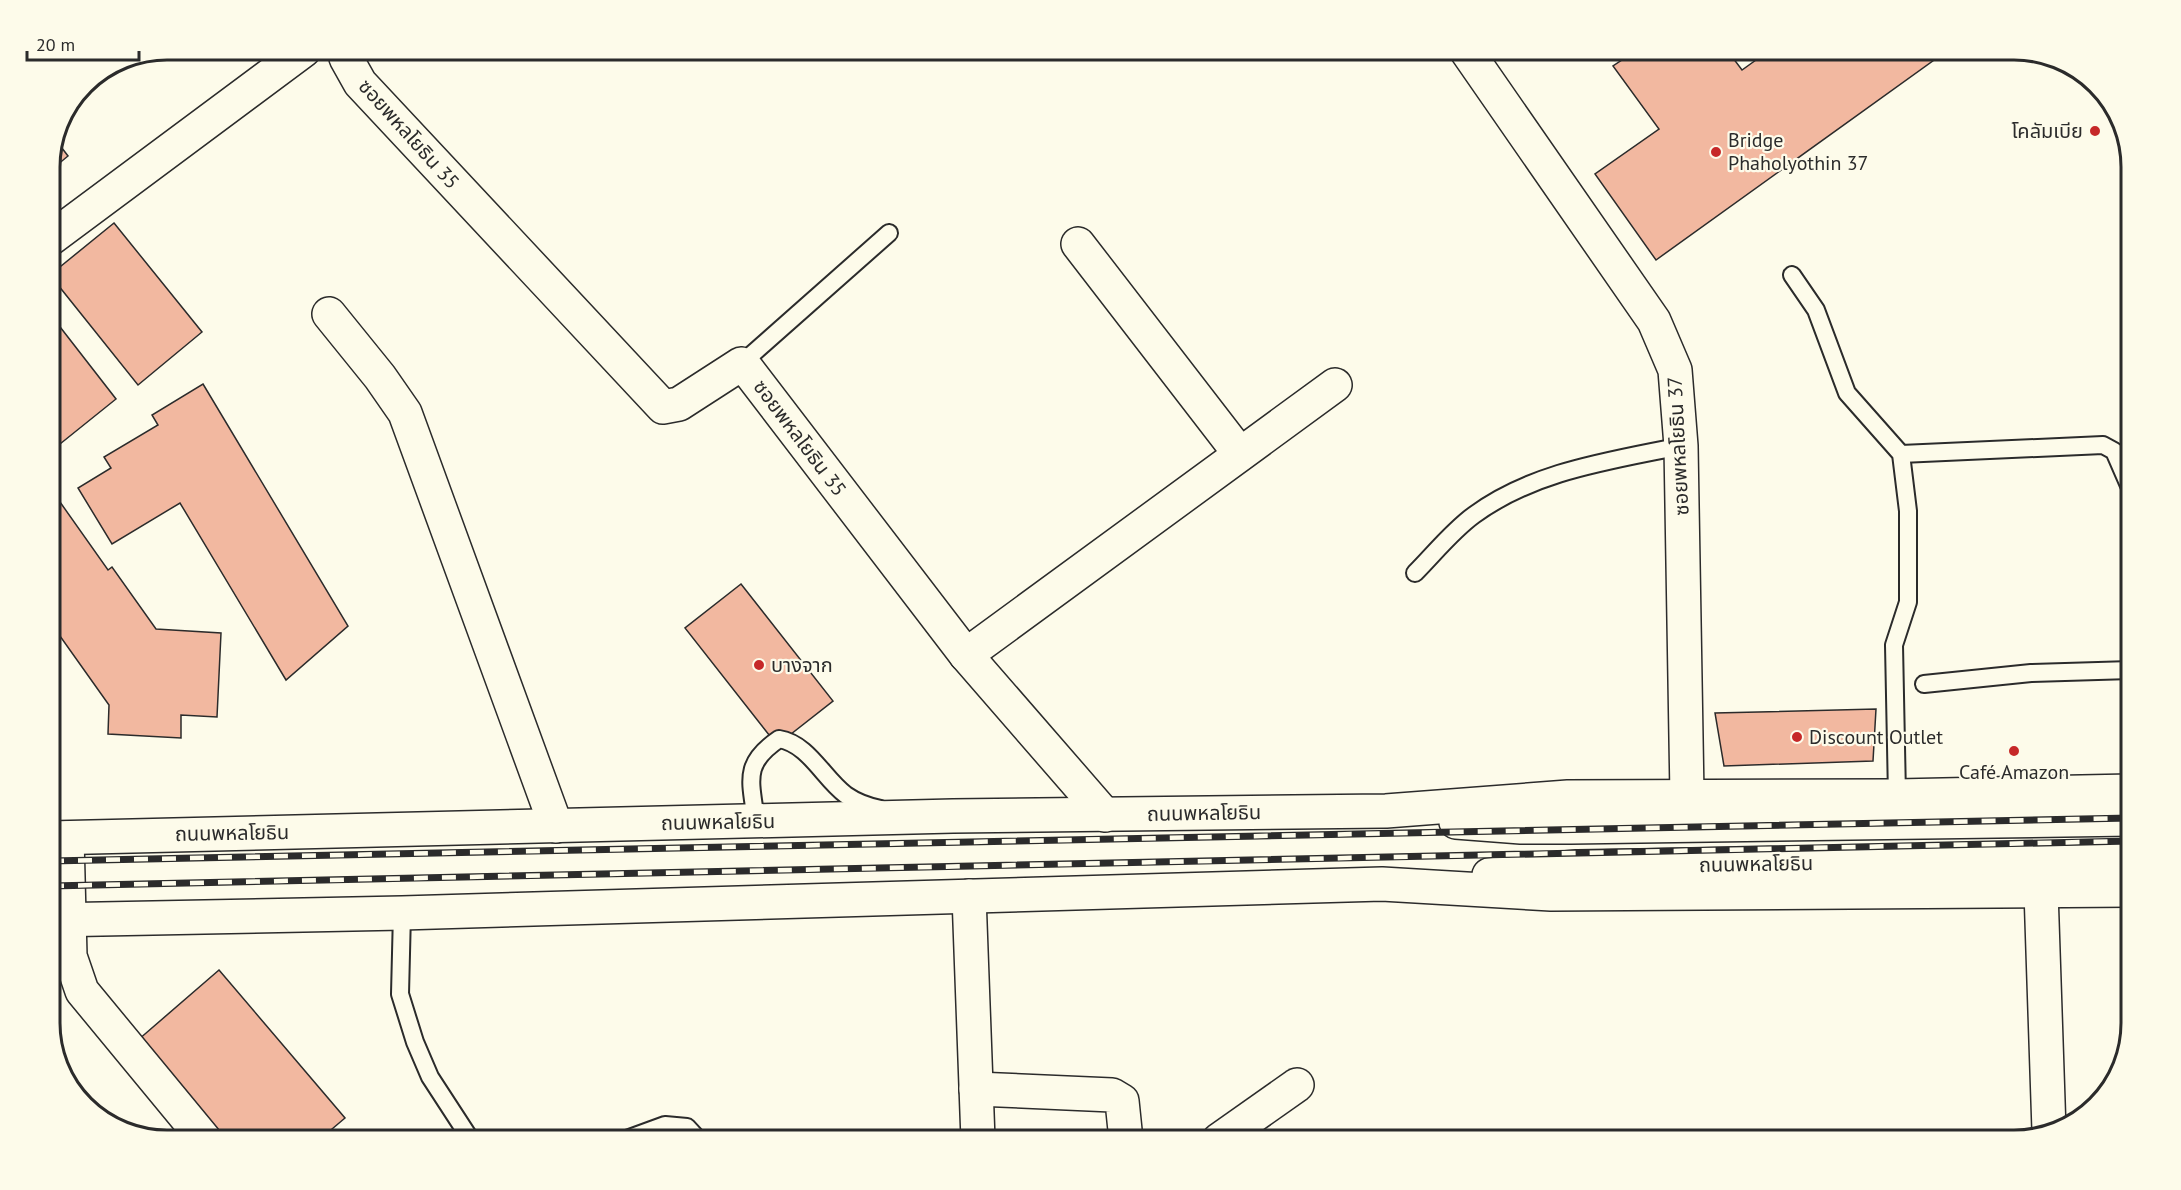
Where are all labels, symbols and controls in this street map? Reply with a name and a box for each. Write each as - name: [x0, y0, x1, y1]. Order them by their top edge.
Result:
- scale bar: [27, 24, 140, 62]
- text: 20 m: [36, 33, 75, 56]
- street label: ซอยพหลโยธิน 35: [353, 74, 465, 194]
- place label: โคลัมเบีย: [2011, 118, 2083, 144]
- marker: โคลัมเบีย: [2088, 124, 2102, 138]
- place label: Bridge Phaholyothin 37: [1728, 127, 1869, 176]
- marker: Bridge Phaholyothin 37: [1709, 145, 1723, 159]
- street label: ซอยพหลโยธิน 35: [748, 375, 852, 501]
- street label: ซอยพหลโยธิน 37: [1661, 376, 1695, 516]
- place label: บางจาก: [771, 652, 833, 678]
- marker: บางจาก: [752, 658, 766, 672]
- place label: Discount Outlet: [1809, 724, 1943, 750]
- marker: Discount Outlet: [1790, 730, 1804, 744]
- marker: Café Amazon: [2007, 744, 2021, 758]
- place label: Café Amazon: [1959, 759, 2069, 785]
- street label: ถนนพหลโยธิน: [1147, 799, 1261, 827]
- street label: ถนนพหลโยธิน: [661, 808, 775, 836]
- street label: ถนนพหลโยธิน: [175, 819, 289, 847]
- street label: ถนนพหลโยธิน: [1699, 850, 1813, 878]

